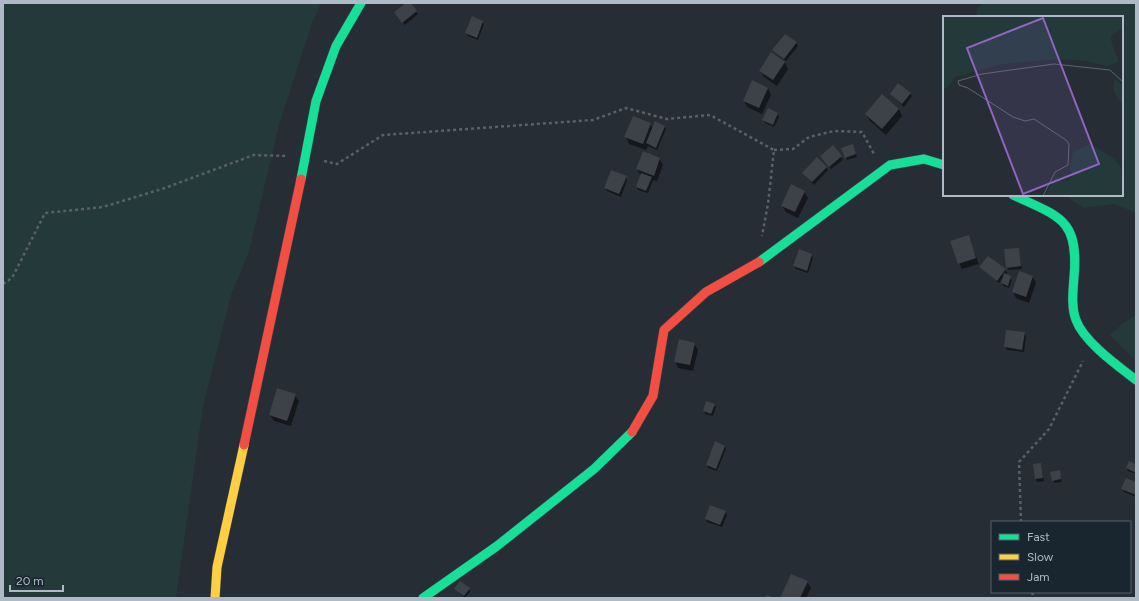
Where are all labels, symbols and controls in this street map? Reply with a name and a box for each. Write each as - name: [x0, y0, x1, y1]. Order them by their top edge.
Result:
- inset map: [943, 16, 1123, 196]
- legend: [991, 521, 1131, 593]
- text: Fast: [1027, 530, 1050, 544]
- text: Slow: [1027, 550, 1054, 564]
- scale bar: [10, 567, 63, 593]
- text: Jam: [1027, 570, 1050, 584]
- text: 20 m: [16, 574, 44, 588]

